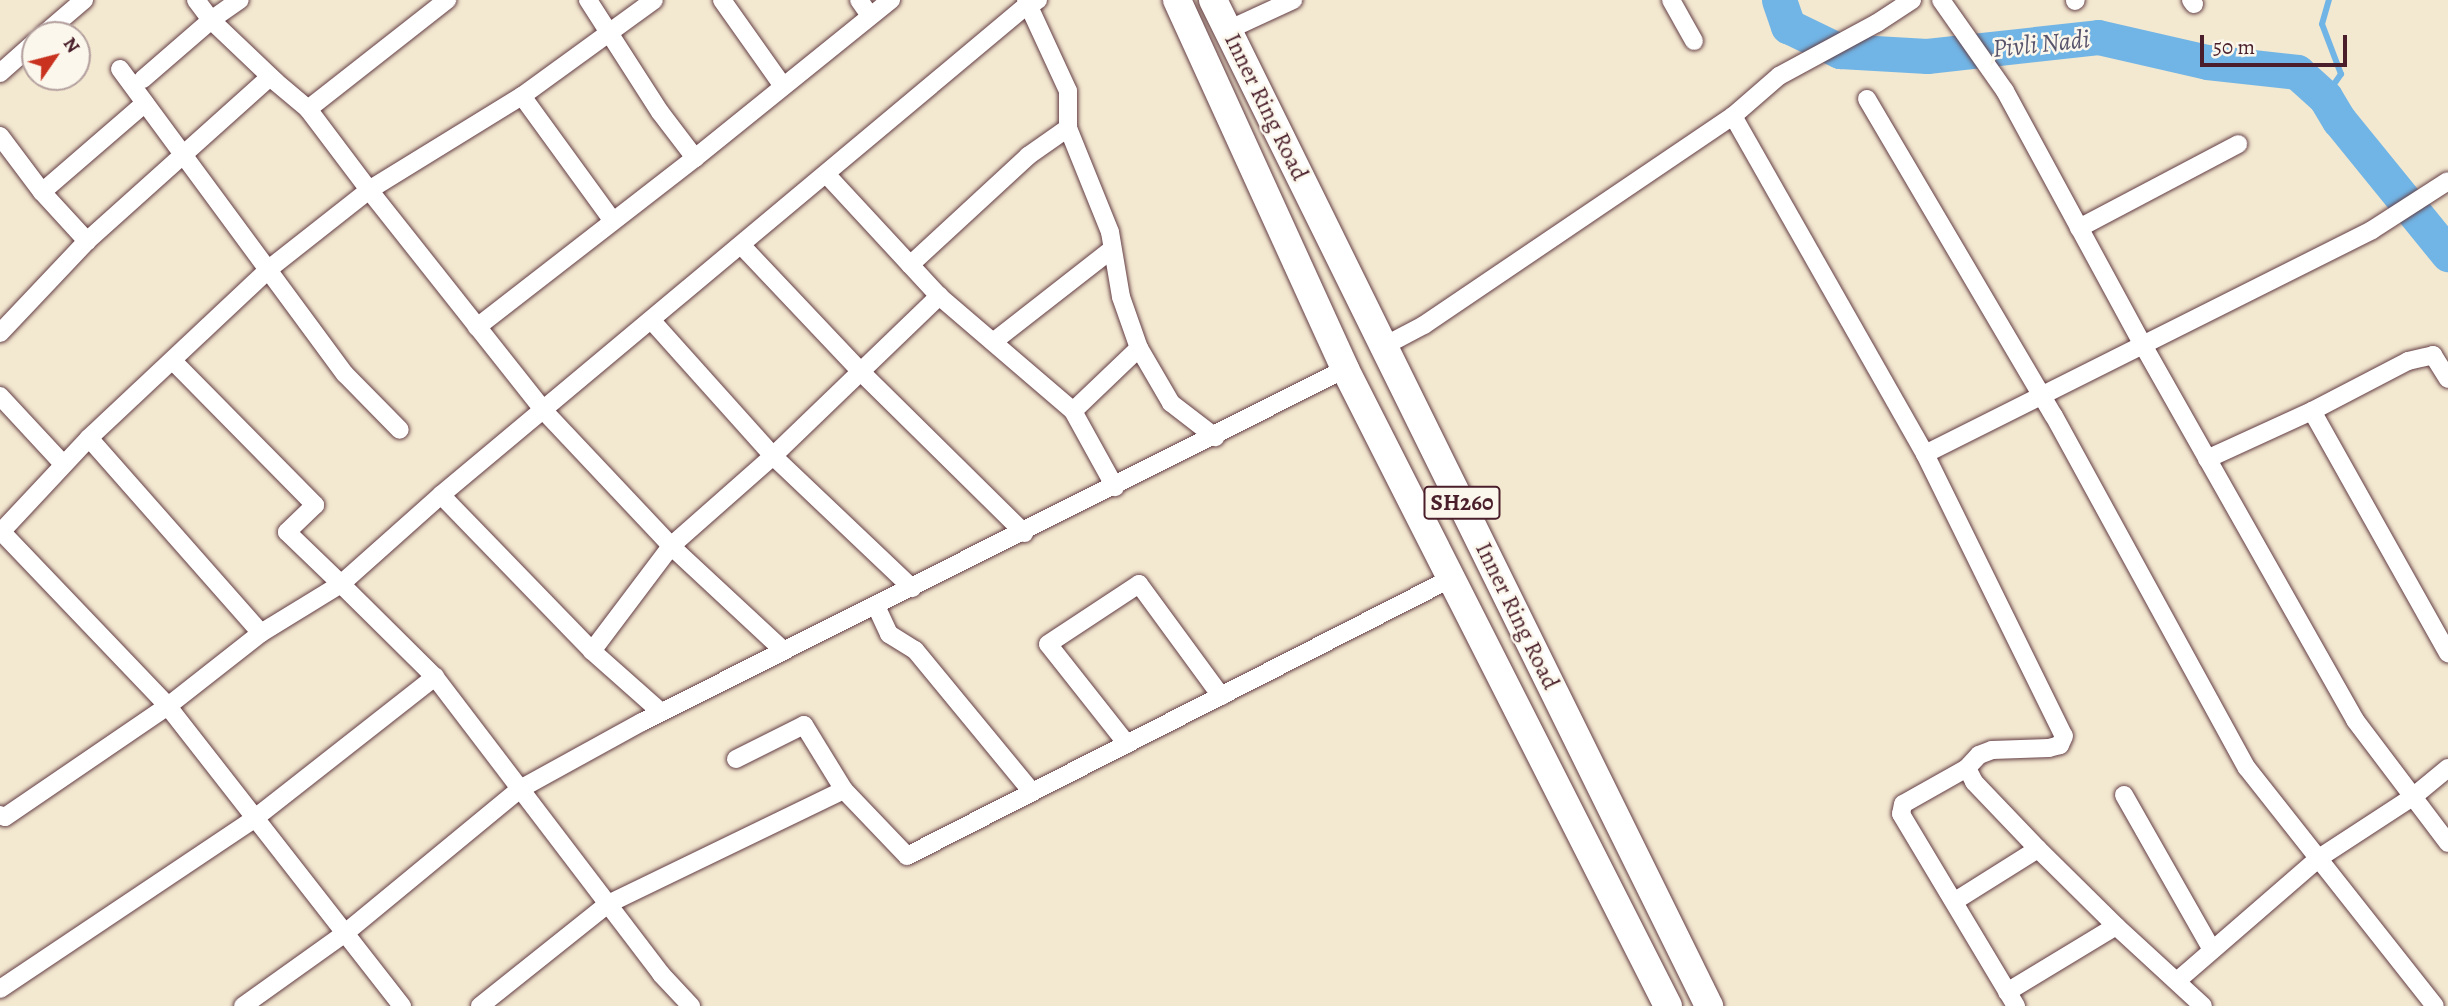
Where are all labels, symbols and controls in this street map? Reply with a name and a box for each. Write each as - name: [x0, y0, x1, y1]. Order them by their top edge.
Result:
- north arrow: [21, 21, 91, 91]
- scale bar: [2203, 21, 2350, 65]
- water label: Pivli Nadi: [1991, 23, 2091, 65]
- street label: Inner Ring Road: [1218, 29, 1314, 185]
- text: N: [57, 32, 86, 58]
- text: 50 m: [2213, 33, 2255, 61]
- road number: SH260: [1424, 484, 1500, 523]
- street label: Inner Ring Road: [1469, 538, 1565, 694]

